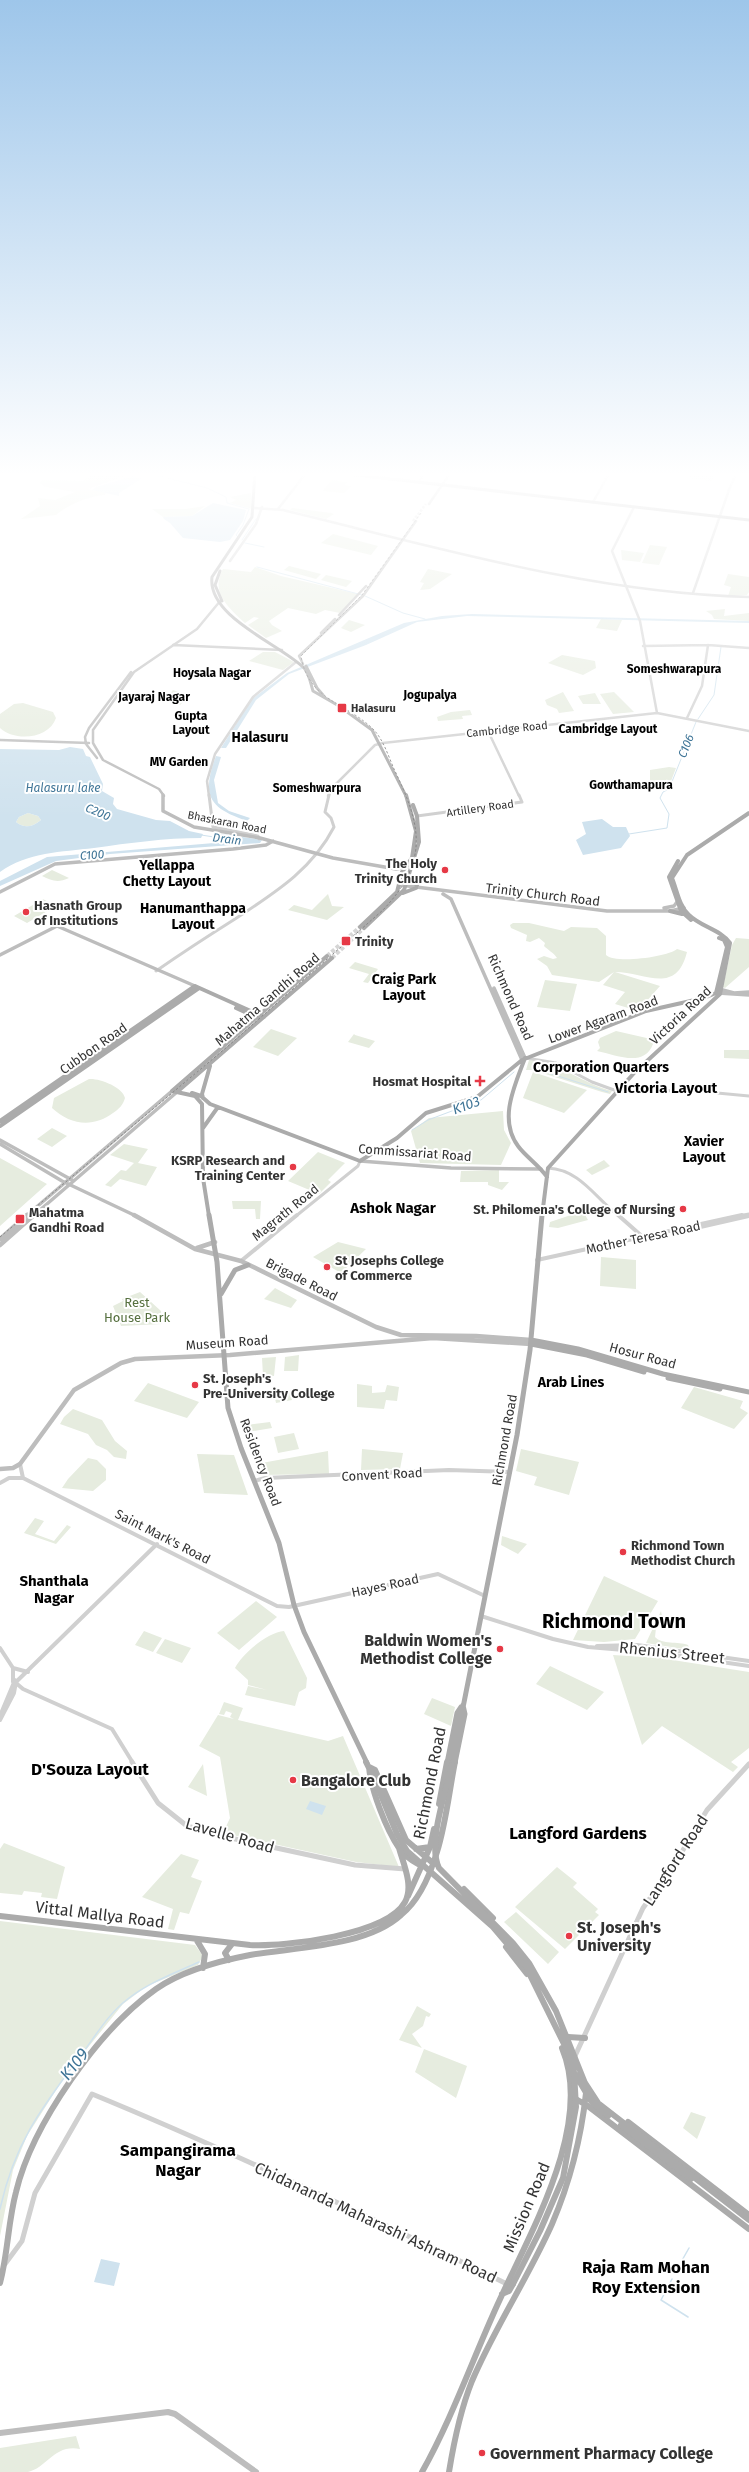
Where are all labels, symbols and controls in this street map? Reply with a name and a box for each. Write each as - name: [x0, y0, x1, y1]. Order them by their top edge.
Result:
- district label: Someshwarapura: [627, 662, 722, 676]
- district label: Hoysala Nagar: [173, 666, 251, 680]
- district label: Jogupalya: [402, 688, 457, 702]
- district label: Jayaraj Nagar: [117, 690, 190, 704]
- marker: Halasuru: [336, 702, 348, 714]
- place label: Halasuru: [351, 702, 396, 715]
- district label: Gupta Layout: [172, 709, 210, 737]
- street label: Cambridge Road: [466, 719, 548, 740]
- district label: Cambridge Layout: [559, 722, 658, 736]
- district label: Halasuru: [232, 729, 288, 746]
- water label: C106: [675, 732, 697, 760]
- district label: MV Garden: [150, 755, 208, 769]
- district label: Gowthamapura: [589, 778, 673, 792]
- water label: Halasuru lake: [25, 781, 101, 795]
- district label: Someshwarpura: [273, 781, 362, 795]
- street label: Artillery Road: [446, 797, 515, 820]
- water label: C200: [83, 801, 113, 824]
- street label: Bhaskaran Road: [186, 808, 267, 837]
- water label: Drain: [212, 830, 242, 848]
- water label: C100: [79, 847, 105, 863]
- place label: The Holy Trinity Church: [355, 856, 437, 886]
- district label: Yellappa Chetty Layout: [123, 857, 212, 890]
- marker: The Holy Trinity Church: [440, 865, 450, 875]
- street label: Trinity Church Road: [485, 880, 601, 909]
- place label: Hasnath Group of Institutions: [34, 898, 122, 928]
- district label: Hanumanthappa Layout: [140, 900, 246, 933]
- marker: Hasnath Group of Institutions: [21, 907, 31, 917]
- place label: Trinity: [355, 934, 394, 949]
- marker: Trinity: [340, 935, 352, 947]
- street label: Mahatma Gandhi Road: [212, 950, 323, 1049]
- street label: Richmond Road: [485, 952, 536, 1043]
- district label: Craig Park Layout: [372, 971, 436, 1004]
- street label: Victoria Road: [647, 983, 714, 1048]
- street label: Lower Agaram Road: [546, 993, 660, 1046]
- street label: Cubbon Road: [57, 1020, 130, 1077]
- district label: Corporation Quarters: [533, 1059, 669, 1076]
- place label: Hosmat Hospital: [373, 1074, 471, 1089]
- marker: Hosmat Hospital: [474, 1075, 486, 1087]
- district label: Victoria Layout: [614, 1079, 717, 1097]
- water label: K103: [450, 1093, 482, 1118]
- district label: Xavier Layout: [682, 1133, 726, 1166]
- street label: Commissariat Road: [358, 1141, 472, 1164]
- place label: KSRP Research and Training Center: [171, 1153, 286, 1183]
- marker: KSRP Research and Training Center: [288, 1162, 298, 1172]
- street label: Magrath Road: [249, 1181, 322, 1244]
- district label: Ashok Nagar: [349, 1199, 437, 1217]
- place label: St. Philomena's College of Nursing: [473, 1202, 676, 1217]
- marker: St. Philomena's College of Nursing: [678, 1204, 688, 1214]
- place label: Mahatma Gandhi Road: [29, 1205, 104, 1235]
- marker: Mahatma Gandhi Road: [14, 1213, 26, 1225]
- street label: Mother Teresa Road: [584, 1218, 702, 1257]
- place label: St Josephs College of Commerce: [335, 1253, 444, 1283]
- street label: Brigade Road: [263, 1255, 340, 1304]
- marker: St Josephs College of Commerce: [322, 1262, 332, 1272]
- park label: Rest House Park: [104, 1295, 170, 1325]
- street label: Museum Road: [185, 1332, 269, 1353]
- street label: Hosur Road: [608, 1339, 678, 1372]
- place label: St. Joseph's Pre-University College: [203, 1371, 335, 1401]
- district label: Arab Lines: [537, 1374, 604, 1391]
- marker: St. Joseph's Pre-University College: [190, 1380, 200, 1390]
- street label: Richmond Road: [489, 1393, 520, 1487]
- street label: Residency Road: [237, 1416, 284, 1508]
- street label: Convent Road: [341, 1465, 423, 1484]
- street label: Saint Mark's Road: [113, 1506, 213, 1567]
- place label: Richmond Town Methodist Church: [631, 1538, 735, 1568]
- marker: Richmond Town Methodist Church: [618, 1547, 628, 1557]
- street label: Hayes Road: [350, 1571, 420, 1600]
- district label: Shanthala Nagar: [19, 1572, 89, 1607]
- district label: Richmond Town: [542, 1609, 686, 1633]
- place label: Baldwin Women's Methodist College: [360, 1631, 492, 1668]
- street label: Rhenius Street: [618, 1638, 726, 1668]
- marker: Baldwin Women's Methodist College: [495, 1644, 505, 1654]
- street label: Richmond Road: [409, 1725, 450, 1841]
- district label: D'Souza Layout: [31, 1759, 149, 1780]
- place label: Bangalore Club: [301, 1771, 411, 1790]
- marker: Bangalore Club: [288, 1775, 298, 1785]
- street label: Langford Road: [639, 1811, 712, 1910]
- street label: Lavelle Road: [183, 1814, 277, 1857]
- district label: Langford Gardens: [509, 1823, 647, 1844]
- street label: Vittal Mallya Road: [34, 1897, 166, 1932]
- place label: St. Joseph's University: [577, 1918, 661, 1955]
- marker: St. Joseph's University: [564, 1931, 574, 1941]
- water label: K109: [55, 2044, 93, 2084]
- district label: Sampangirama Nagar: [120, 2140, 236, 2181]
- street label: Chidananda Maharashi Ashram Road: [252, 2158, 500, 2287]
- street label: Mission Road: [499, 2159, 554, 2255]
- district label: Raja Ram Mohan Roy Extension: [582, 2257, 710, 2298]
- place label: Government Pharmacy College: [490, 2444, 713, 2463]
- marker: Government Pharmacy College: [477, 2448, 487, 2458]

